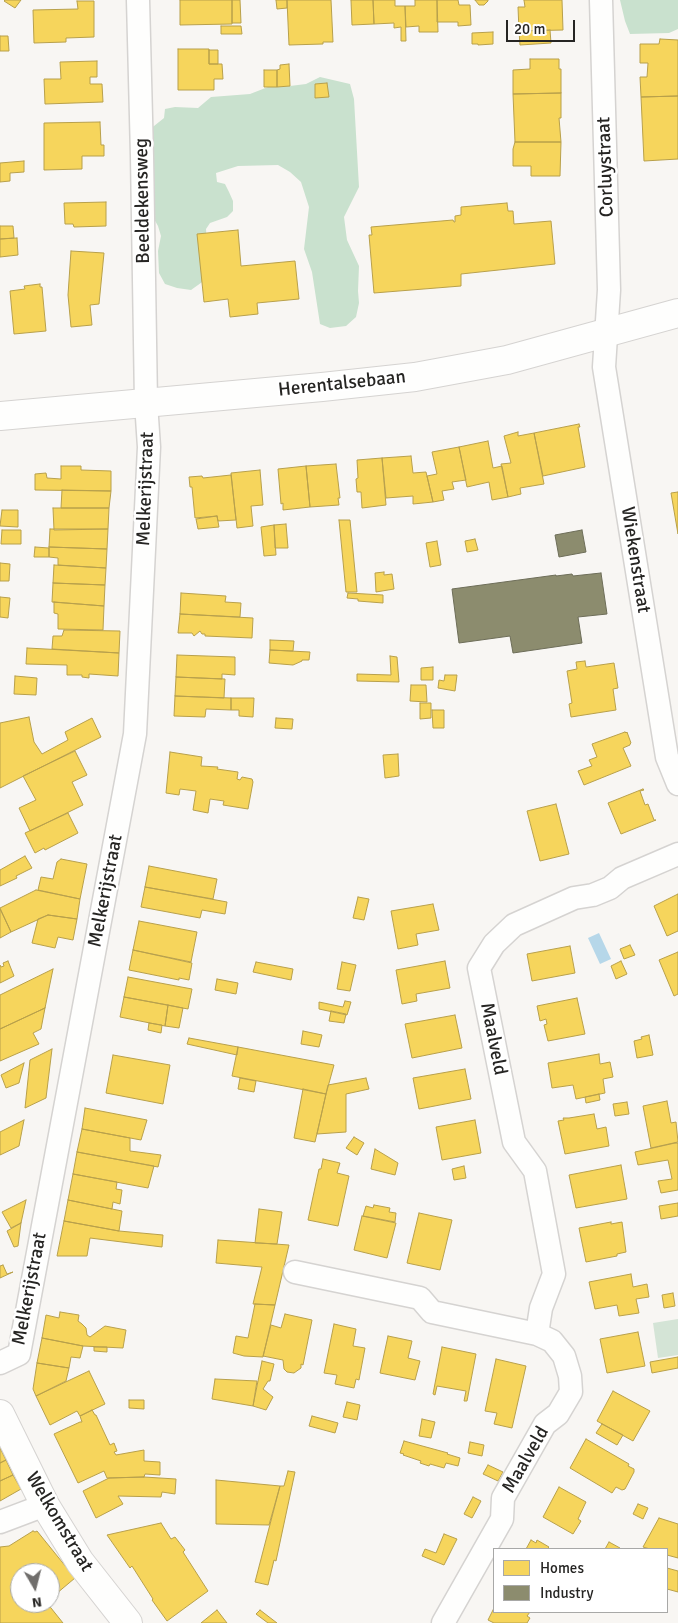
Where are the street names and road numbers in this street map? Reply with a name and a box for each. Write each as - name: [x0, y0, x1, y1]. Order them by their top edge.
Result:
- street label: Corluystraat: [593, 116, 619, 218]
- street label: Beeldekensweg: [131, 138, 155, 264]
- street label: Herentalsebaan: [277, 366, 407, 402]
- street label: Melkerijstraat: [133, 431, 159, 547]
- street label: Wiekenstraat: [615, 505, 655, 615]
- street label: Melkerijstraat: [84, 833, 128, 949]
- street label: Maalveld: [475, 1001, 511, 1077]
- street label: Melkerijstraat: [8, 1231, 52, 1347]
- street label: Maalveld: [498, 1423, 554, 1497]
- street label: Welkomstraat: [20, 1468, 98, 1576]

